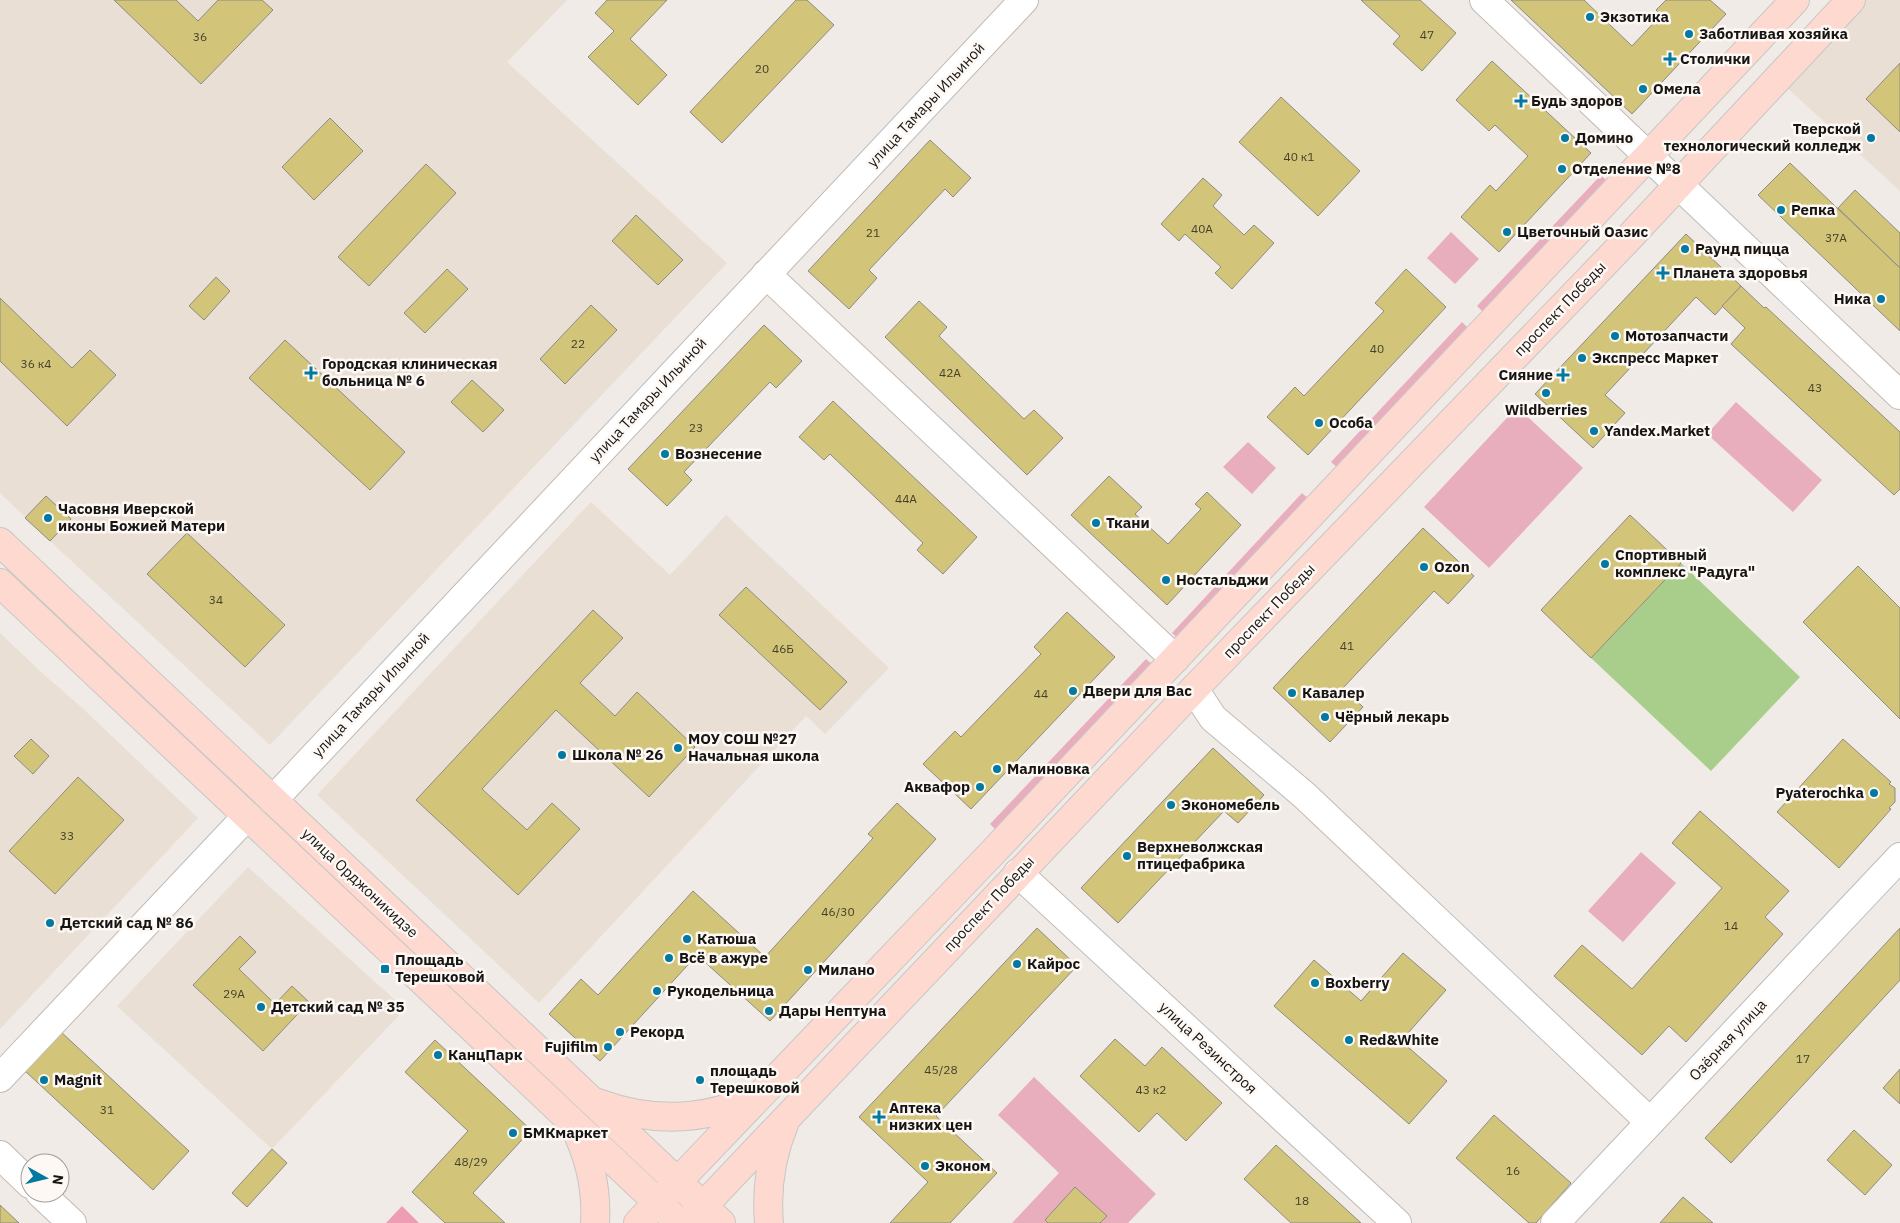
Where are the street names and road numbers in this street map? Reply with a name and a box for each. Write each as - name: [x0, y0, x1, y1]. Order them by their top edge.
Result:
- street label: улица Тамары Ильиной: [863, 38, 988, 171]
- street label: проспект Победы: [1510, 257, 1610, 360]
- street label: улица Тамары Ильиной: [585, 333, 710, 466]
- street label: проспект Победы: [1219, 559, 1319, 662]
- street label: улица Тамары Ильиной: [308, 628, 433, 761]
- street label: улица Орджоникидзе: [298, 824, 423, 942]
- street label: проспект Победы: [939, 852, 1038, 956]
- street label: Озёрная улица: [1685, 995, 1770, 1085]
- street label: улица Резинстроя: [1155, 997, 1261, 1098]

